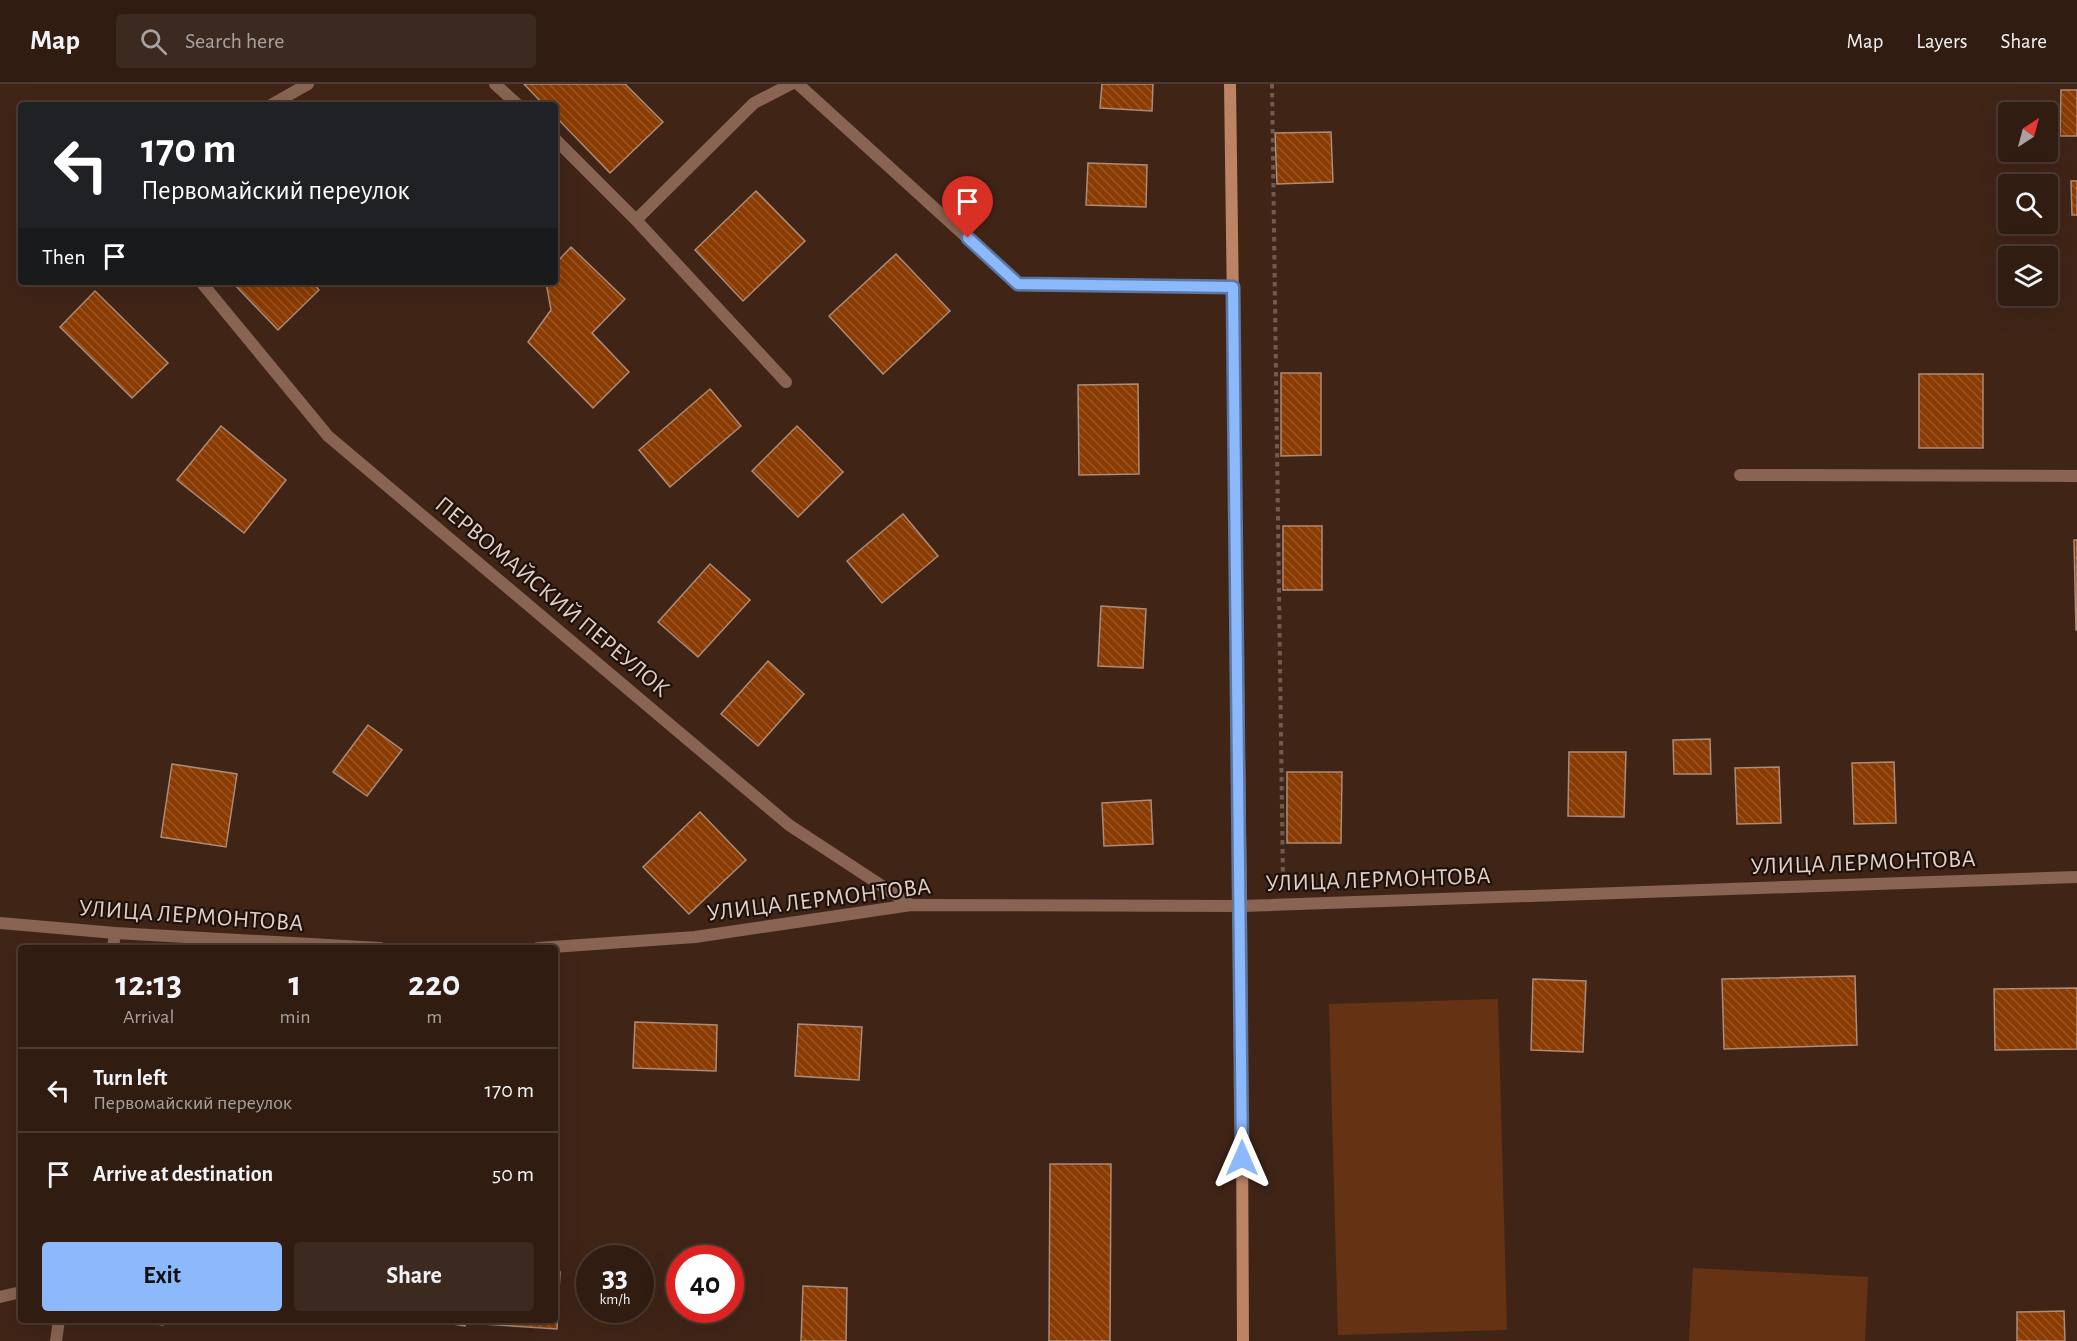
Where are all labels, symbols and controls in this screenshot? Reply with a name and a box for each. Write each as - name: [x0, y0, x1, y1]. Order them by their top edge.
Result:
- search box: [116, 14, 536, 68]
- icon: search: [137, 25, 170, 58]
- text: Map: [30, 27, 80, 55]
- text: Search here: [185, 30, 284, 52]
- text: Map: [1847, 31, 1883, 52]
- text: Layers: [1916, 31, 1967, 52]
- text: Share: [2000, 31, 2047, 52]
- north arrow: [1998, 102, 2058, 162]
- map controls: [1998, 102, 2058, 306]
- icon: left: [42, 126, 120, 204]
- text: 170 m: [141, 128, 236, 170]
- button: search: [1998, 174, 2058, 234]
- pin: [942, 176, 993, 238]
- text: Первомайский переулок: [141, 177, 410, 204]
- icon: arrive: [951, 185, 984, 218]
- icon: arrive: [98, 240, 131, 273]
- text: Then: [42, 246, 86, 268]
- button: layers: [1998, 246, 2058, 306]
- street label: ПЕРВОМАЙСКИЙ ПЕРЕУЛОК: [430, 492, 674, 702]
- street label: УЛИЦА ЛЕРМОНТОВА: [1750, 847, 1976, 879]
- street label: УЛИЦА ЛЕРМОНТОВА: [1265, 864, 1491, 896]
- street label: УЛИЦА ЛЕРМОНТОВА: [706, 874, 932, 926]
- street label: УЛИЦА ЛЕРМОНТОВА: [78, 896, 304, 936]
- text: 12:13: [115, 966, 182, 1002]
- text: 1: [288, 966, 301, 1002]
- text: 220: [408, 966, 461, 1002]
- text: Arrival: [123, 1007, 174, 1027]
- text: min: [279, 1007, 311, 1027]
- text: m: [426, 1007, 442, 1027]
- text: Turn left: [93, 1067, 167, 1089]
- icon: left: [42, 1074, 75, 1107]
- text: 170 m: [484, 1079, 534, 1101]
- text: Первомайский переулок: [93, 1093, 292, 1113]
- position arrow: [1210, 1126, 1274, 1190]
- icon: arrive: [42, 1158, 75, 1191]
- text: Arrive at destination: [93, 1163, 273, 1185]
- text: 50 m: [492, 1163, 534, 1185]
- button: Exit: [42, 1242, 282, 1311]
- button: Share: [294, 1242, 534, 1311]
- speed limit sign: 40: [666, 1245, 744, 1323]
- text: 33: [602, 1262, 628, 1292]
- text: km/h: [600, 1292, 630, 1307]

